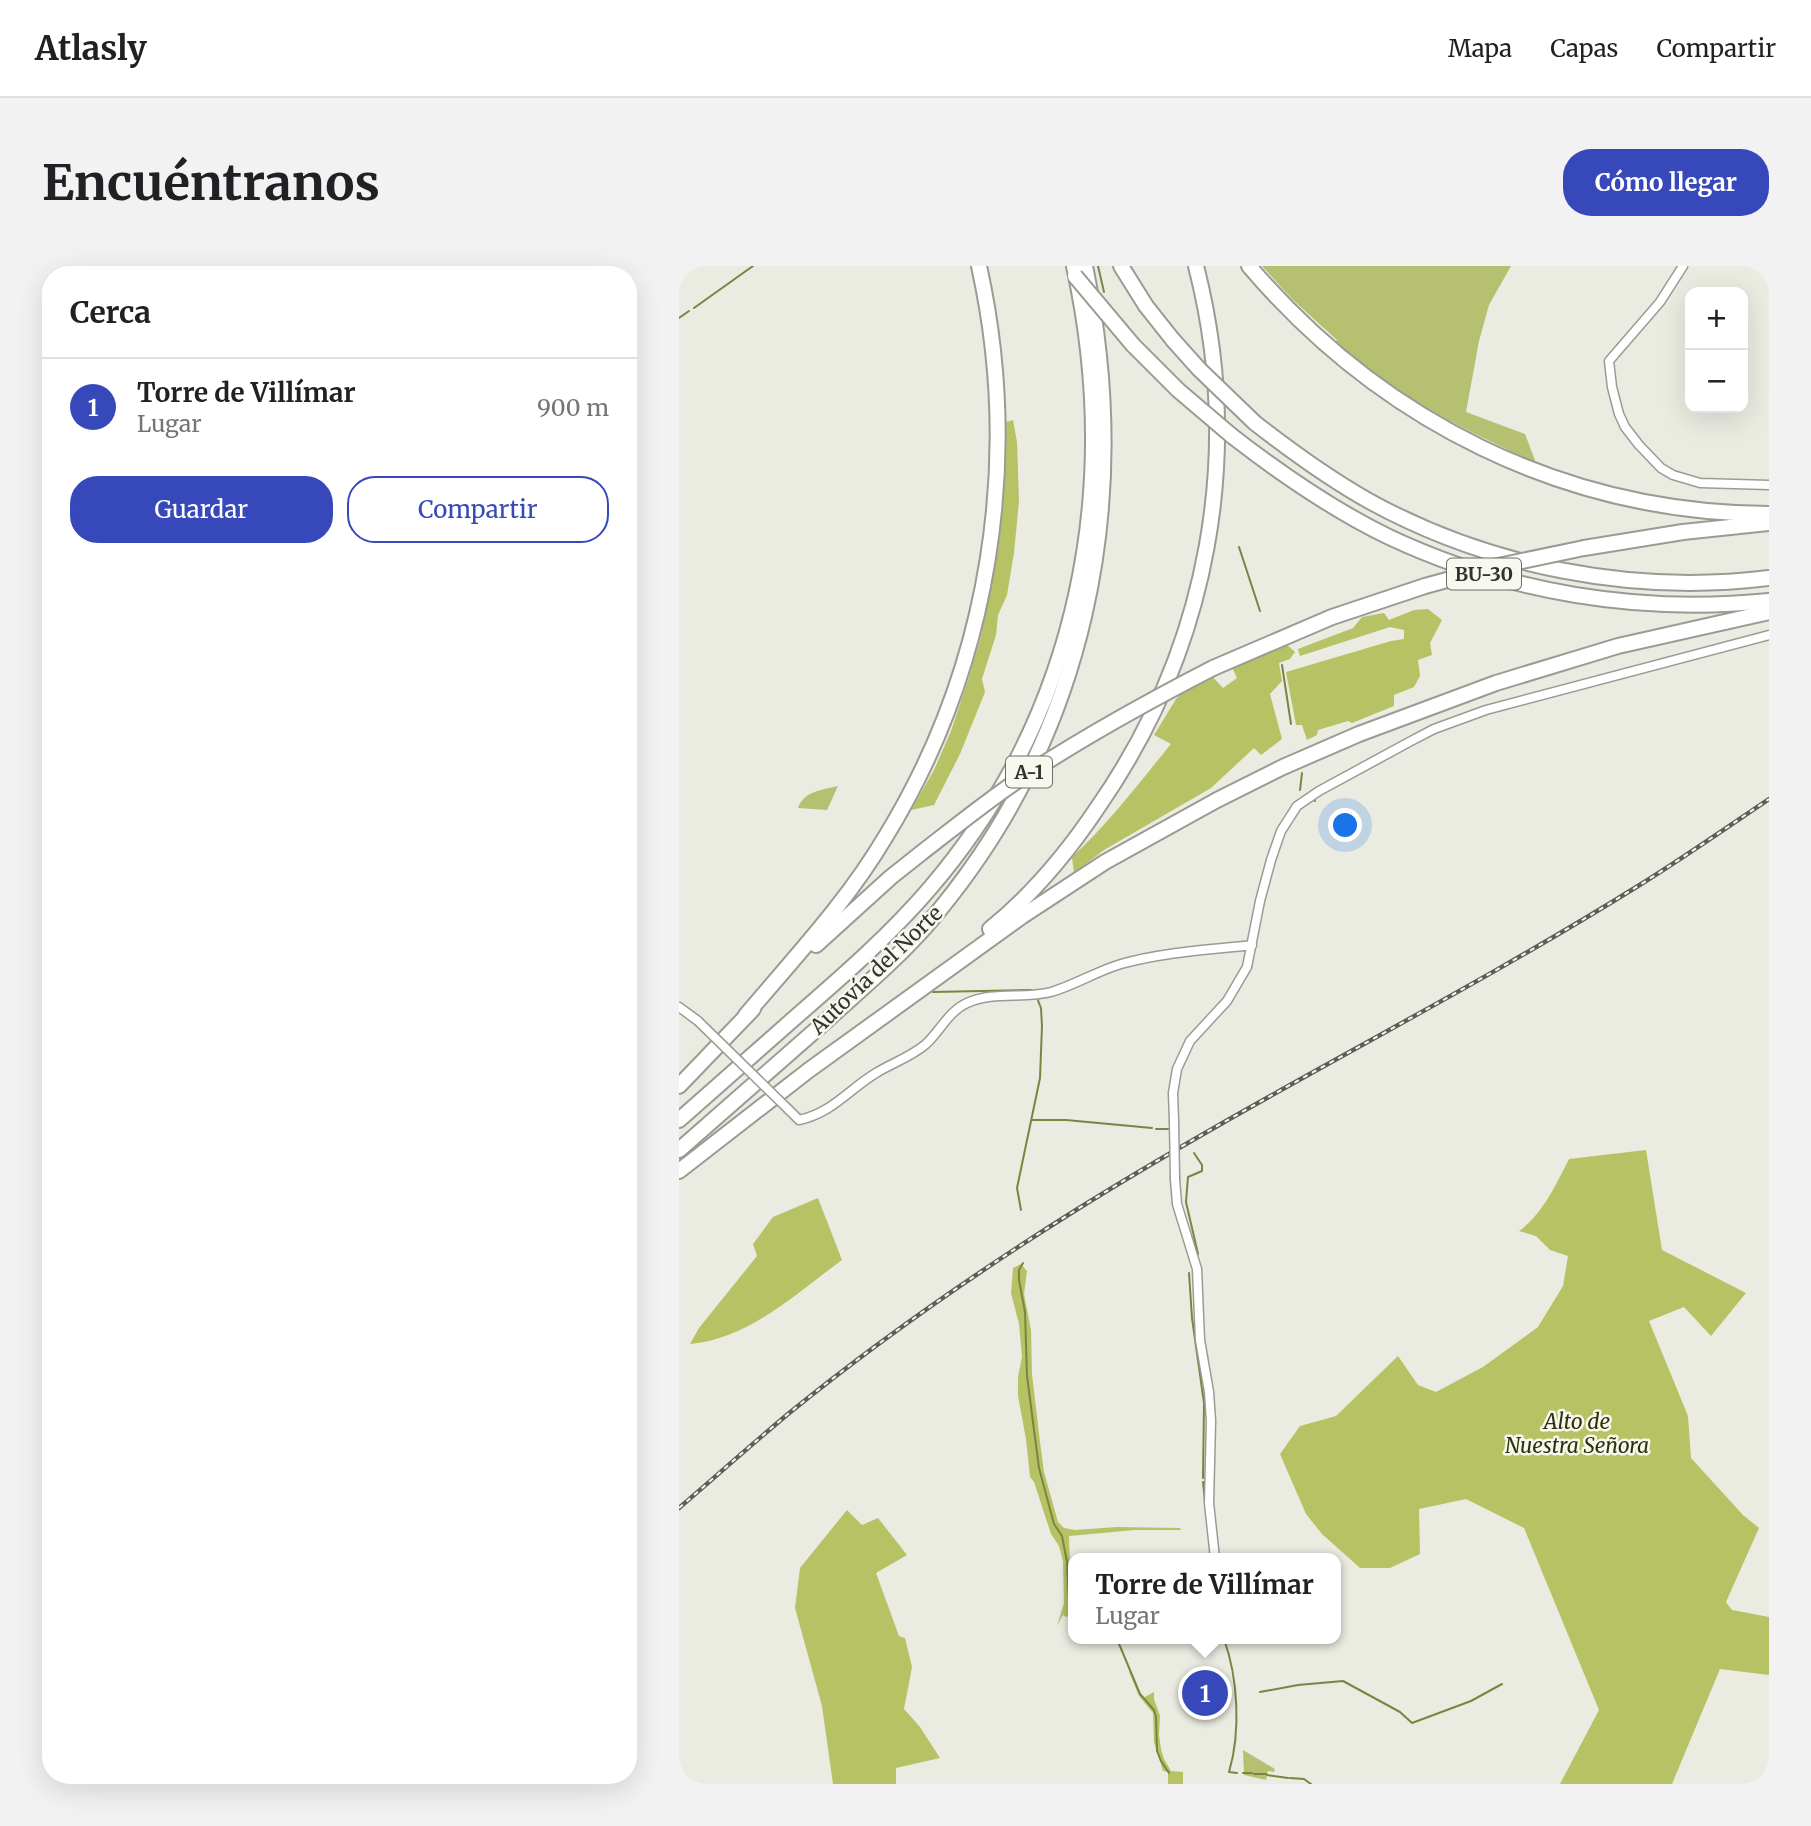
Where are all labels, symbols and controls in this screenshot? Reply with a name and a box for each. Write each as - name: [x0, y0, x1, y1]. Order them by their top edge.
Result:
- text: Atlasly: [35, 28, 147, 69]
- text: Mapa: [1448, 33, 1512, 64]
- text: Capas: [1550, 33, 1618, 64]
- text: Compartir: [1656, 33, 1776, 64]
- button: Cómo llegar: [1563, 149, 1769, 216]
- text: Encuéntranos: [42, 152, 380, 213]
- map controls: [1685, 287, 1748, 413]
- button: +: [1685, 287, 1748, 350]
- text: Cerca: [70, 293, 151, 331]
- button: −: [1685, 350, 1748, 413]
- text: Torre de Villímar: [137, 376, 356, 409]
- text: 1: [88, 393, 98, 422]
- text: 900 m: [537, 393, 609, 422]
- text: Lugar: [137, 409, 202, 438]
- button: Guardar: [70, 476, 333, 543]
- button: Compartir: [347, 476, 609, 543]
- road number: BU-30: [1447, 558, 1521, 590]
- road number: A-1: [1006, 757, 1052, 788]
- your location: [1328, 808, 1362, 842]
- street label: Autovía del Norte: [803, 900, 948, 1041]
- park label: Alto de Nuestra Señora: [1505, 1408, 1649, 1459]
- popup: [1068, 1553, 1341, 1644]
- text: Torre de Villímar: [1095, 1568, 1314, 1601]
- text: Lugar: [1095, 1601, 1160, 1630]
- pin: 1: [1182, 1667, 1228, 1719]

